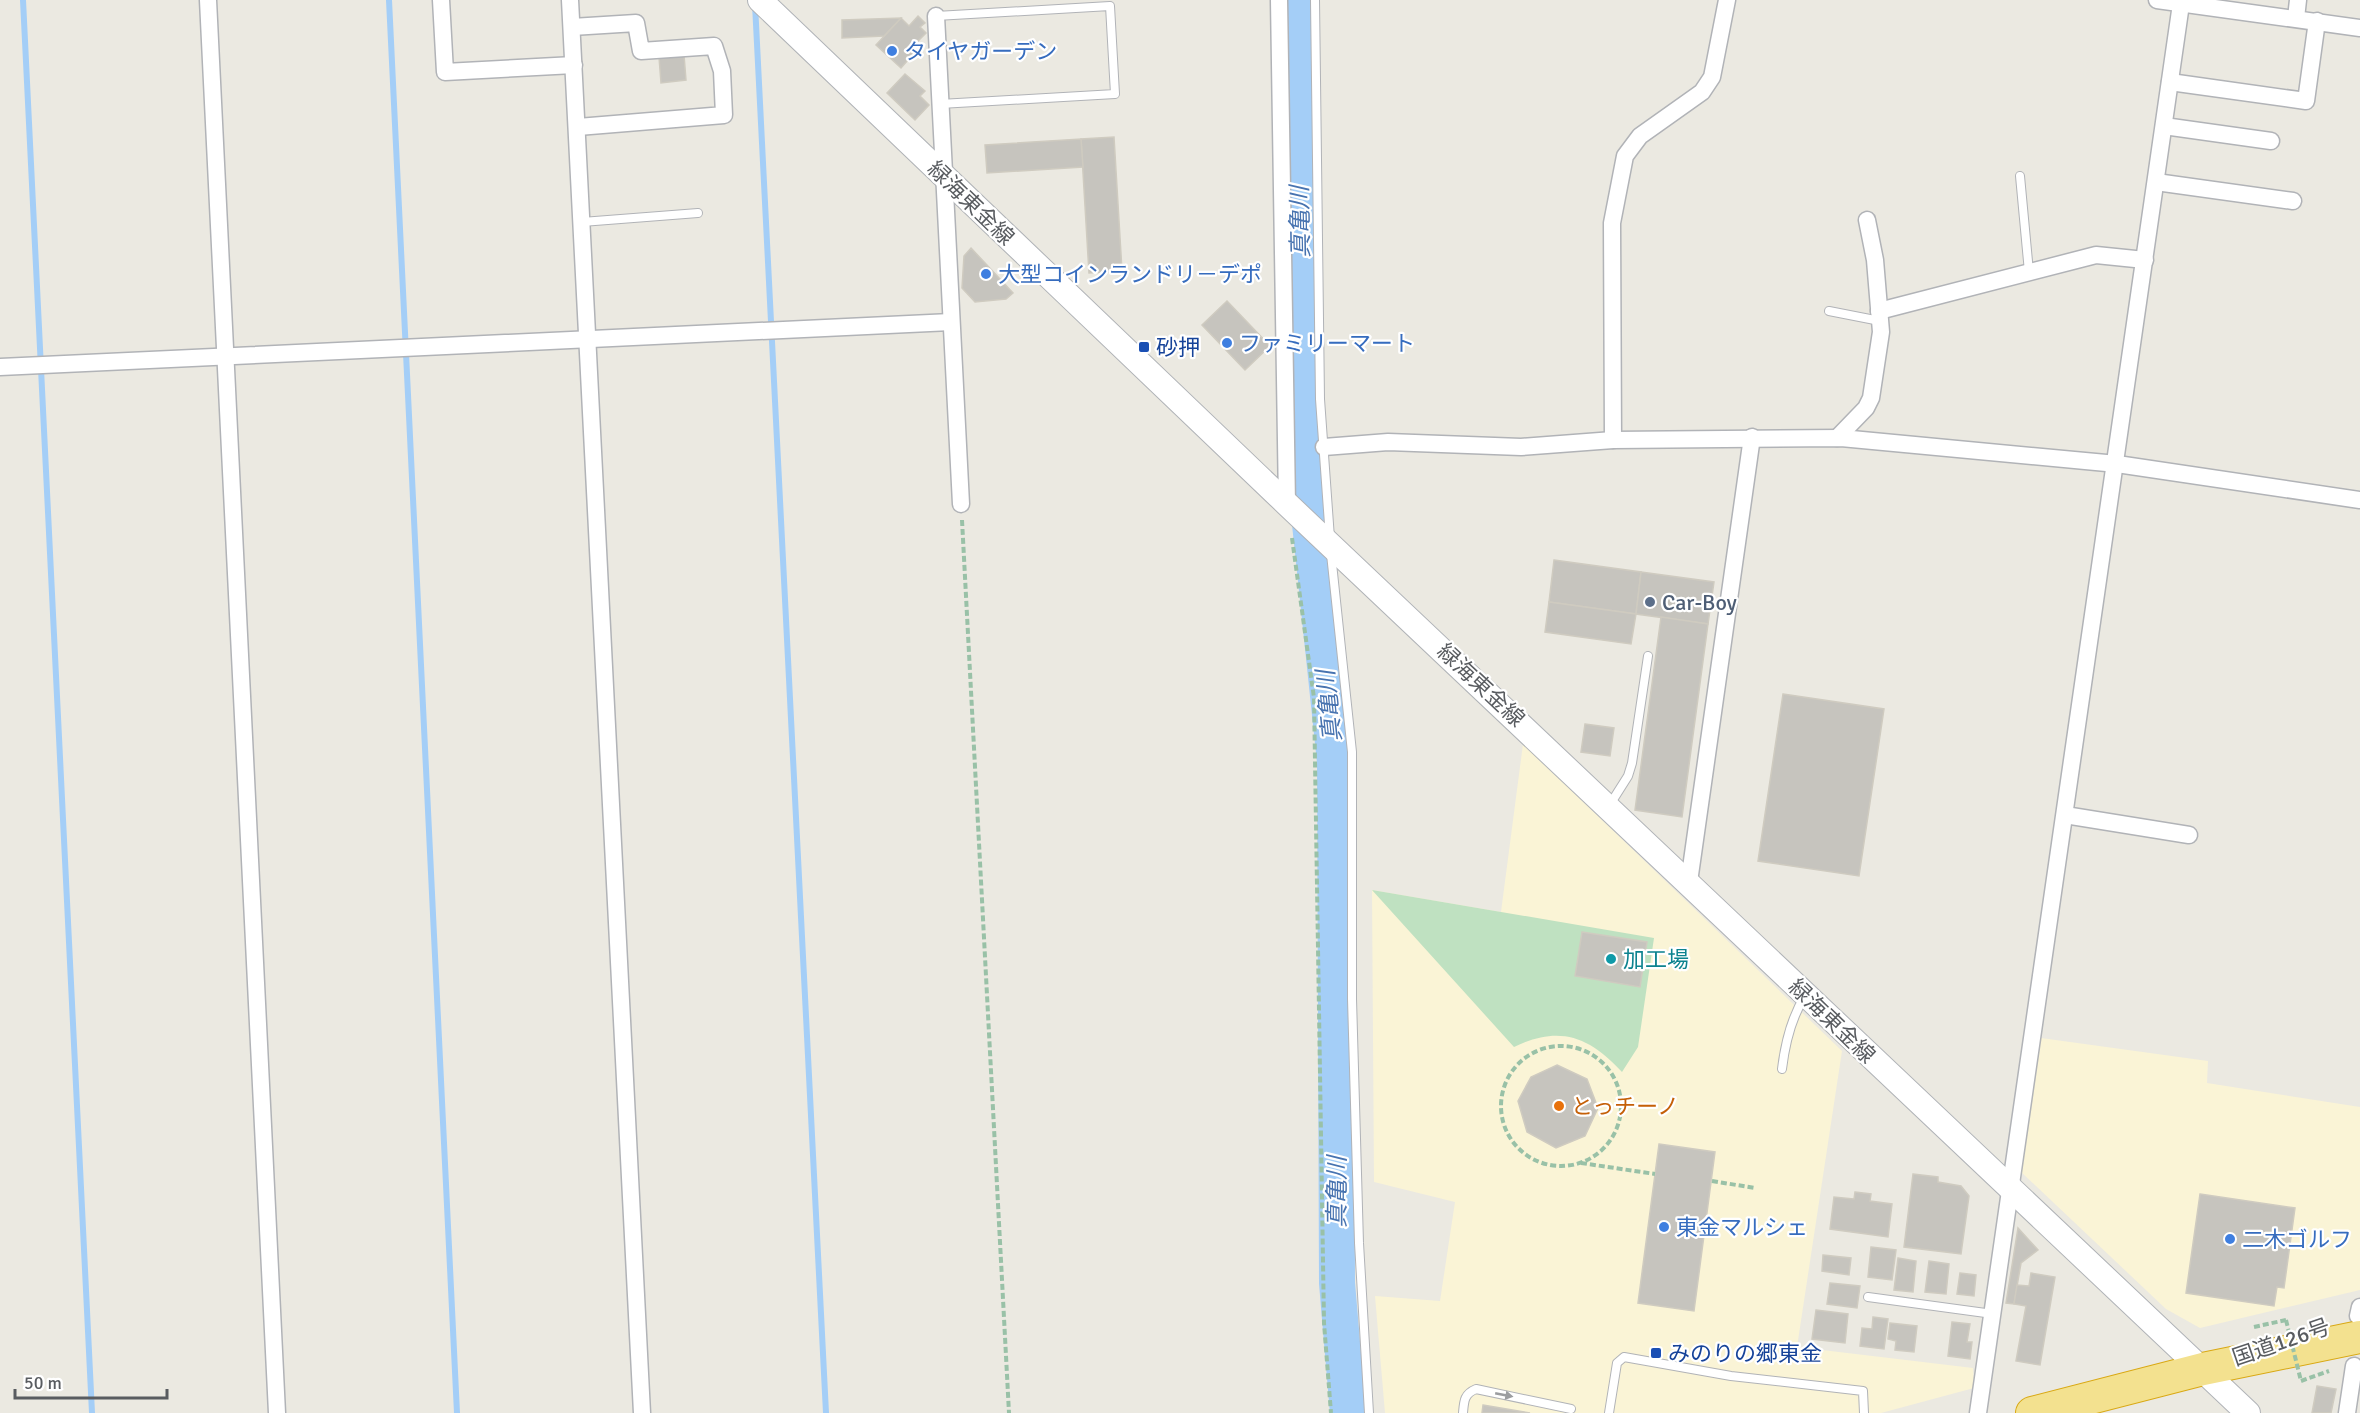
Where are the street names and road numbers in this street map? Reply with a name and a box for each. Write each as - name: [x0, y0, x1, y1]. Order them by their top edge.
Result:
- street label: 緑海東金線: [922, 155, 1020, 251]
- street label: 緑海東金線: [1432, 638, 1530, 732]
- street label: 緑海東金線: [1783, 973, 1881, 1069]
- street label: 国道126号: [2229, 1313, 2333, 1371]

